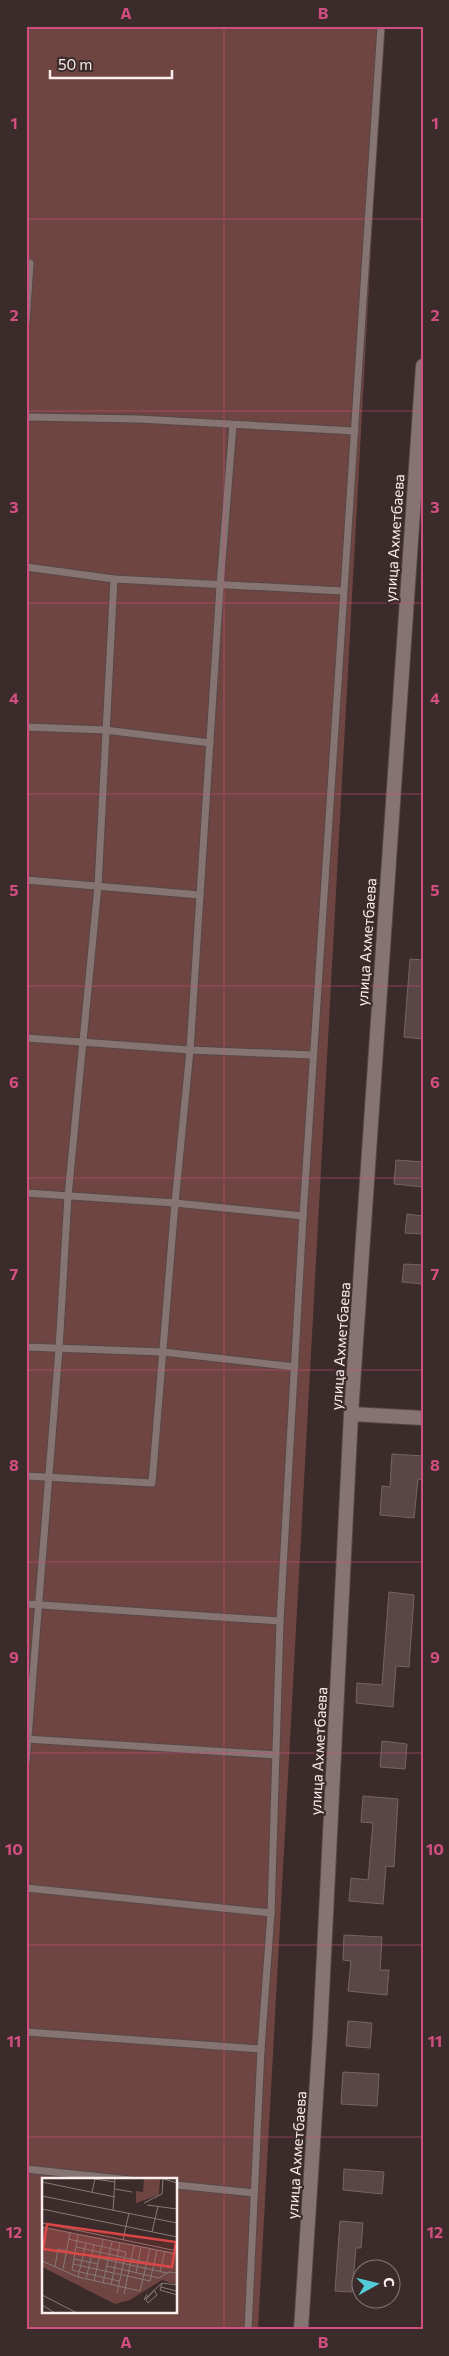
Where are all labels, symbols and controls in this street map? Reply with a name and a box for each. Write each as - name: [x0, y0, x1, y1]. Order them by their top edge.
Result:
- text: A: [120, 3, 132, 22]
- text: B: [318, 3, 329, 22]
- scale bar: [50, 48, 172, 80]
- text: 50 m: [58, 55, 92, 73]
- text: 1: [10, 113, 18, 132]
- text: 1: [431, 113, 439, 132]
- text: 2: [9, 305, 19, 324]
- text: 2: [430, 305, 440, 324]
- street label: улица Ахметбаева: [381, 473, 407, 603]
- text: 3: [9, 497, 19, 516]
- text: 3: [430, 497, 440, 516]
- text: 4: [9, 688, 19, 707]
- text: 4: [430, 688, 440, 707]
- street label: улица Ахметбаева: [353, 877, 379, 1007]
- text: 5: [9, 880, 19, 899]
- text: 5: [430, 880, 440, 899]
- text: 6: [9, 1072, 19, 1091]
- text: 6: [430, 1072, 440, 1091]
- text: 7: [10, 1264, 19, 1283]
- text: 7: [431, 1264, 440, 1283]
- street label: улица Ахметбаева: [327, 1281, 353, 1411]
- text: 8: [9, 1455, 19, 1474]
- text: 8: [430, 1455, 440, 1474]
- text: 9: [9, 1647, 19, 1666]
- text: 9: [430, 1647, 440, 1666]
- street label: улица Ахметбаева: [306, 1686, 330, 1816]
- text: 10: [5, 1839, 23, 1858]
- text: 10: [426, 1839, 444, 1858]
- text: 11: [7, 2031, 21, 2050]
- text: 11: [428, 2031, 442, 2050]
- street label: улица Ахметбаева: [283, 2090, 309, 2220]
- inset map: [42, 2178, 178, 2314]
- text: 12: [6, 2222, 22, 2241]
- text: 12: [427, 2222, 443, 2241]
- north arrow: [352, 2258, 402, 2308]
- text: С: [380, 2276, 398, 2288]
- text: A: [120, 2332, 132, 2351]
- text: B: [318, 2332, 329, 2351]

